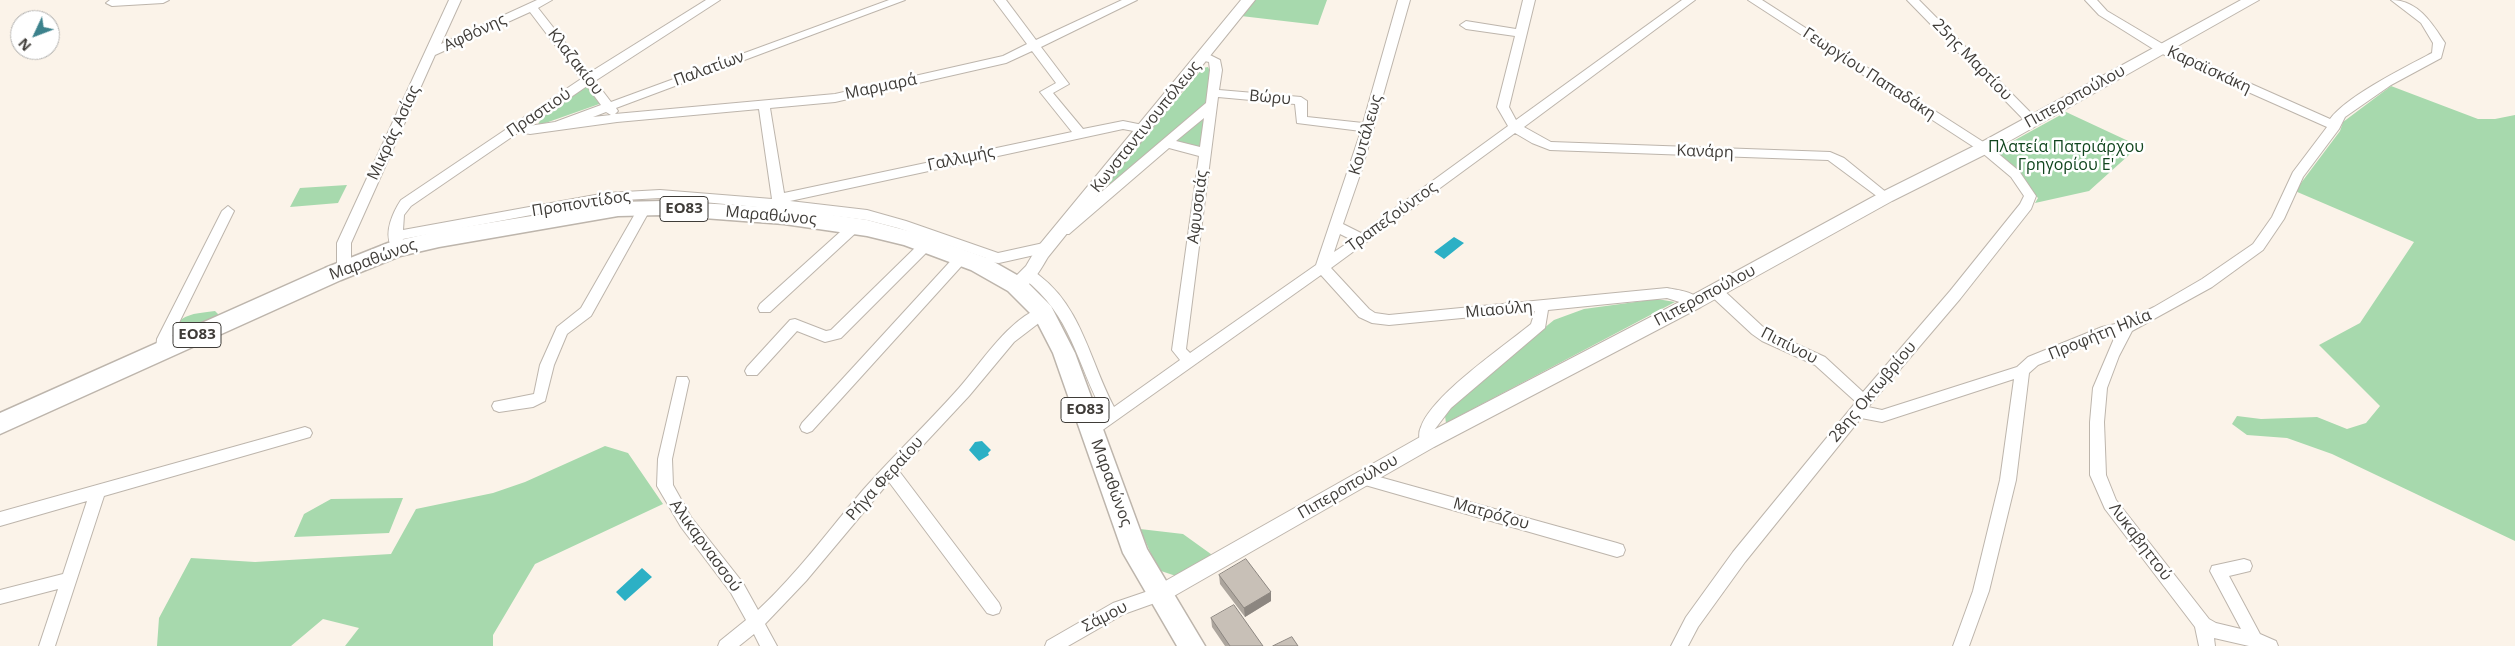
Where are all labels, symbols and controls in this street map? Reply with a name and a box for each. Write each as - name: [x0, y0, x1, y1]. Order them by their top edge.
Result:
- north arrow: [10, 10, 60, 60]
- street label: Αφθόνης: [441, 10, 509, 56]
- street label: 25ης Μαρτίου: [1928, 15, 2016, 105]
- street label: Γεωργίου Παπαδάκη: [1799, 24, 1939, 124]
- street label: Κλαζακίου: [543, 25, 607, 99]
- text: N: [14, 34, 35, 56]
- street label: Καραϊσκάκη: [2164, 42, 2254, 98]
- street label: Παλατίων: [671, 47, 747, 91]
- street label: Κωνσταντινουπόλεως: [1087, 57, 1205, 197]
- street label: Πιπεροπούλου: [2021, 61, 2129, 133]
- street label: Μαρμαρά: [843, 70, 919, 104]
- street label: Μικράς Ασίας: [364, 83, 424, 183]
- street label: Πραστιού: [503, 85, 575, 141]
- street label: Βώρυ: [1248, 87, 1292, 109]
- street label: Κουτάλεως: [1345, 93, 1387, 177]
- park label: Πλατεία Πατριάρχου Γρηγορίου Ε': [1988, 137, 2144, 175]
- street label: Κανάρη: [1676, 141, 1734, 163]
- street label: Γαλλιμής: [926, 143, 996, 175]
- street label: Αφυσσιάς: [1184, 169, 1212, 245]
- street label: Τραπεζούντος: [1343, 178, 1441, 256]
- street label: Προποντίδος: [530, 187, 632, 221]
- road number: ΕΟ83: [660, 196, 708, 222]
- street label: Μαραθώνος: [725, 202, 817, 230]
- street label: Μαραθώνος: [327, 235, 419, 285]
- street label: Πιπεροπούλου: [1651, 261, 1759, 331]
- street label: Μιαούλη: [1465, 298, 1533, 322]
- street label: Προφήτη Ηλία: [2046, 306, 2154, 364]
- road number: ΕΟ83: [173, 322, 221, 348]
- street label: Πιπίνου: [1757, 324, 1821, 368]
- street label: 28ης Οκτωβρίου: [1825, 338, 1921, 446]
- road number: ΕΟ83: [1061, 398, 1109, 422]
- street label: Ρήγα Φεραίου: [842, 433, 928, 525]
- street label: Μαραθώνος: [1086, 437, 1136, 529]
- street label: Πιπεροπούλου: [1295, 451, 1401, 523]
- street label: Ματρόζου: [1451, 494, 1531, 534]
- street label: Αλικαρνασσού: [665, 496, 745, 596]
- street label: Λυκαβηττού: [2105, 500, 2175, 584]
- street label: Σάμου: [1079, 598, 1131, 636]

